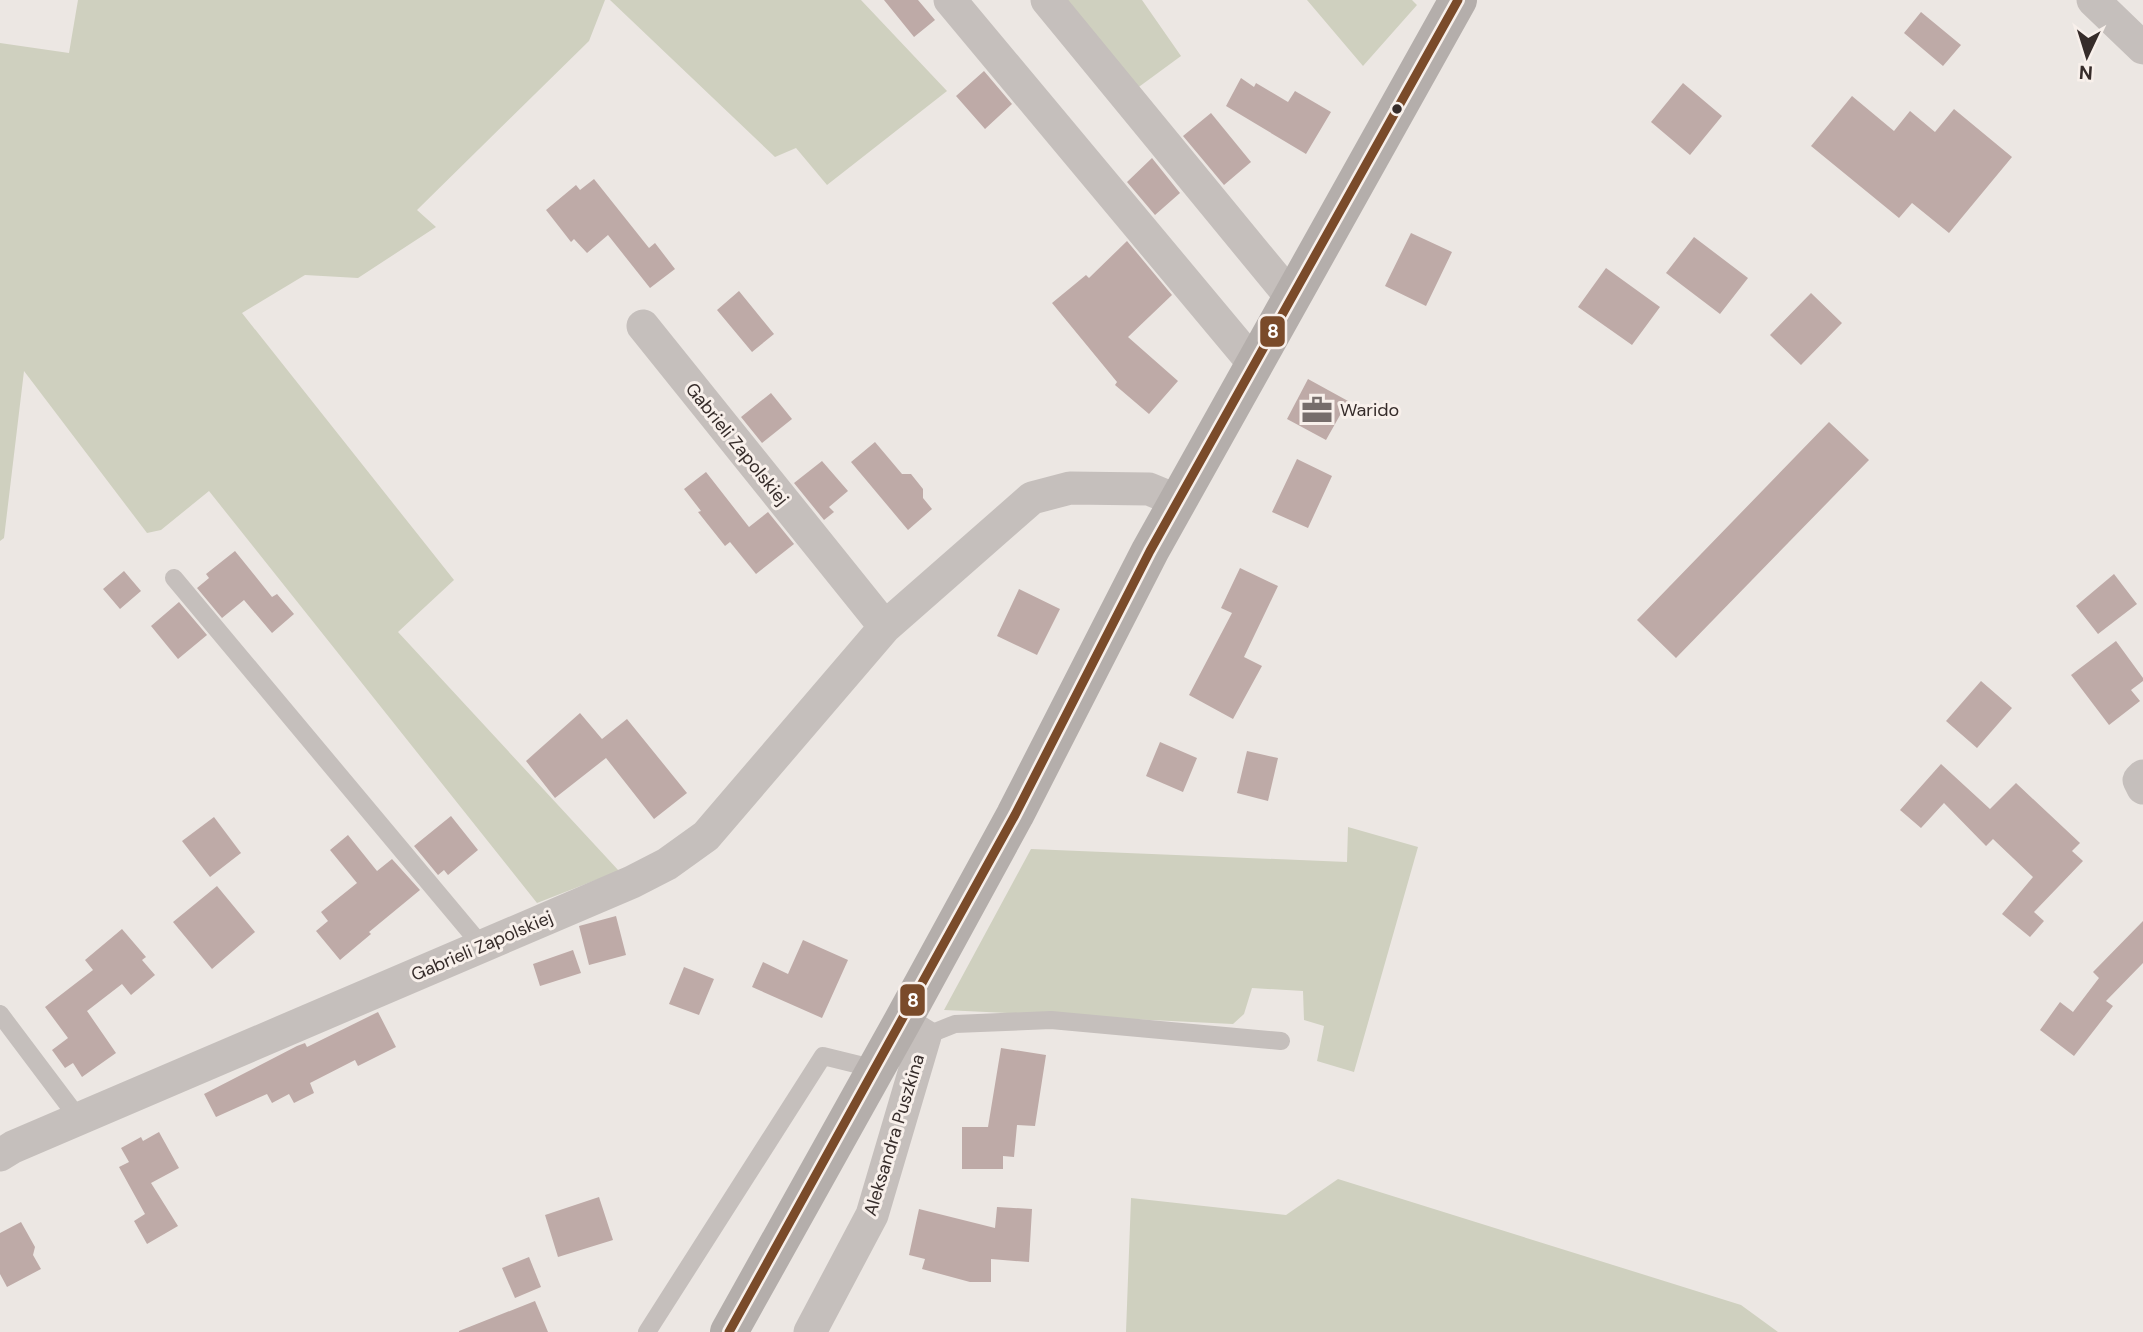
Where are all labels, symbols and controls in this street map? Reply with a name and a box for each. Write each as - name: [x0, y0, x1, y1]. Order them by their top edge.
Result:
- north arrow: [2052, 21, 2122, 91]
- text: N: [2078, 60, 2094, 85]
- unlabelled marker: [1390, 102, 1404, 116]
- line badge: 8: [1259, 315, 1286, 348]
- text: 8: [1267, 319, 1279, 344]
- street label: Gabrieli Zapolskiej: [680, 378, 794, 510]
- office icon: Warido: [1300, 393, 1334, 427]
- place label: Warido: [1340, 398, 1399, 422]
- street label: Gabrieli Zapolskiej: [408, 905, 556, 987]
- line badge: 8: [899, 983, 926, 1017]
- text: 8: [907, 988, 919, 1013]
- street label: Aleksandra Puszkina: [858, 1051, 930, 1219]

